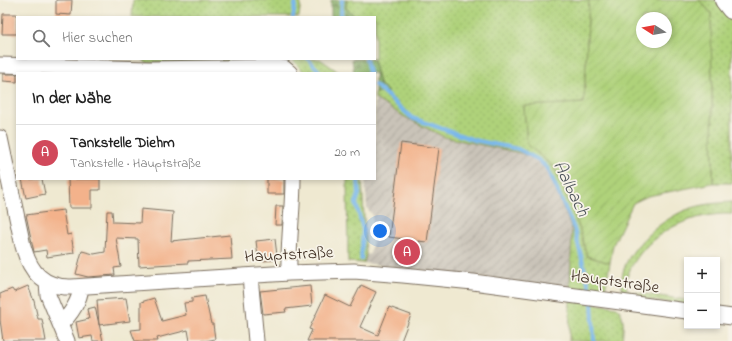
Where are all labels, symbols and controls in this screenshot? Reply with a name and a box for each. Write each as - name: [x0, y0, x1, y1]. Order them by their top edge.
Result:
- north arrow: [636, 12, 672, 48]
- search box: [16, 16, 376, 60]
- icon: search: [30, 27, 52, 49]
- text: Hier suchen: [62, 27, 133, 49]
- text: In der Nähe: [32, 86, 111, 111]
- text: Tankstelle Diehm: [70, 132, 175, 154]
- text: A: [41, 143, 49, 162]
- text: 20 m: [335, 143, 360, 162]
- text: Tankstelle · Hauptstraße: [70, 154, 201, 173]
- water label: Aalbach: [545, 157, 595, 222]
- your location: [370, 221, 390, 241]
- pin: A: [394, 237, 420, 267]
- street label: Hauptstraße: [244, 240, 334, 270]
- map controls: [684, 257, 720, 329]
- button: +: [684, 257, 720, 293]
- street label: Hauptstraße: [569, 263, 661, 301]
- button: −: [684, 293, 720, 329]

